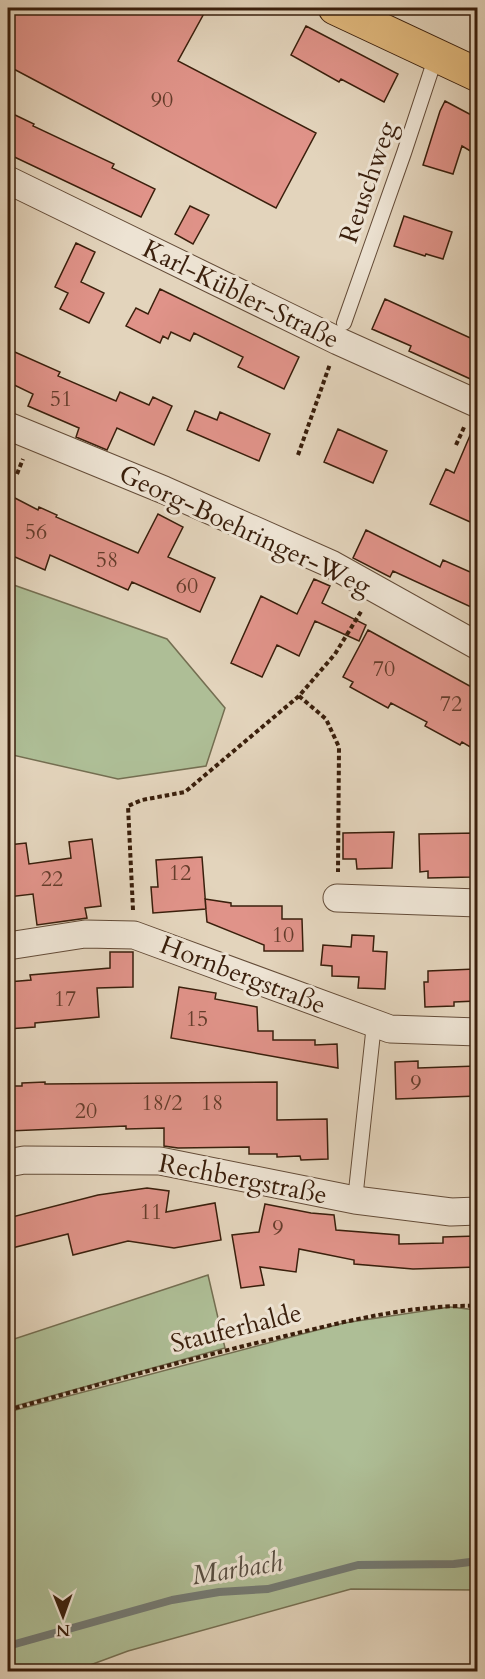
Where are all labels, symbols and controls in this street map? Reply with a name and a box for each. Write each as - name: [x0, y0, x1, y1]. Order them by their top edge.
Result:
- house number: 90: [151, 85, 173, 115]
- street label: Reuschweg: [331, 116, 405, 247]
- street label: Karl-Kübler-Straße: [137, 231, 345, 357]
- house number: 51: [50, 384, 72, 414]
- street label: Georg-Boehringer-Weg: [113, 456, 377, 604]
- house number: 56: [25, 517, 47, 547]
- house number: 58: [96, 545, 118, 575]
- house number: 60: [176, 571, 198, 601]
- house number: 70: [373, 654, 395, 684]
- house number: 72: [440, 689, 462, 719]
- house number: 12: [169, 858, 191, 888]
- house number: 22: [41, 864, 63, 894]
- house number: 10: [272, 920, 294, 950]
- street label: Hornbergstraße: [155, 927, 331, 1023]
- house number: 17: [54, 984, 76, 1014]
- house number: 15: [186, 1004, 208, 1034]
- house number: 9: [410, 1068, 422, 1098]
- house number: 18/2: [142, 1088, 182, 1118]
- house number: 18: [201, 1088, 223, 1118]
- house number: 20: [75, 1096, 97, 1126]
- street label: Rechbergstraße: [156, 1146, 330, 1212]
- house number: 11: [140, 1197, 162, 1227]
- house number: 9: [272, 1213, 284, 1243]
- street label: Stauferhalde: [167, 1295, 305, 1361]
- water label: Marbach: [189, 1544, 285, 1594]
- north arrow: [33, 1586, 93, 1646]
- text: N: [56, 1619, 70, 1641]

